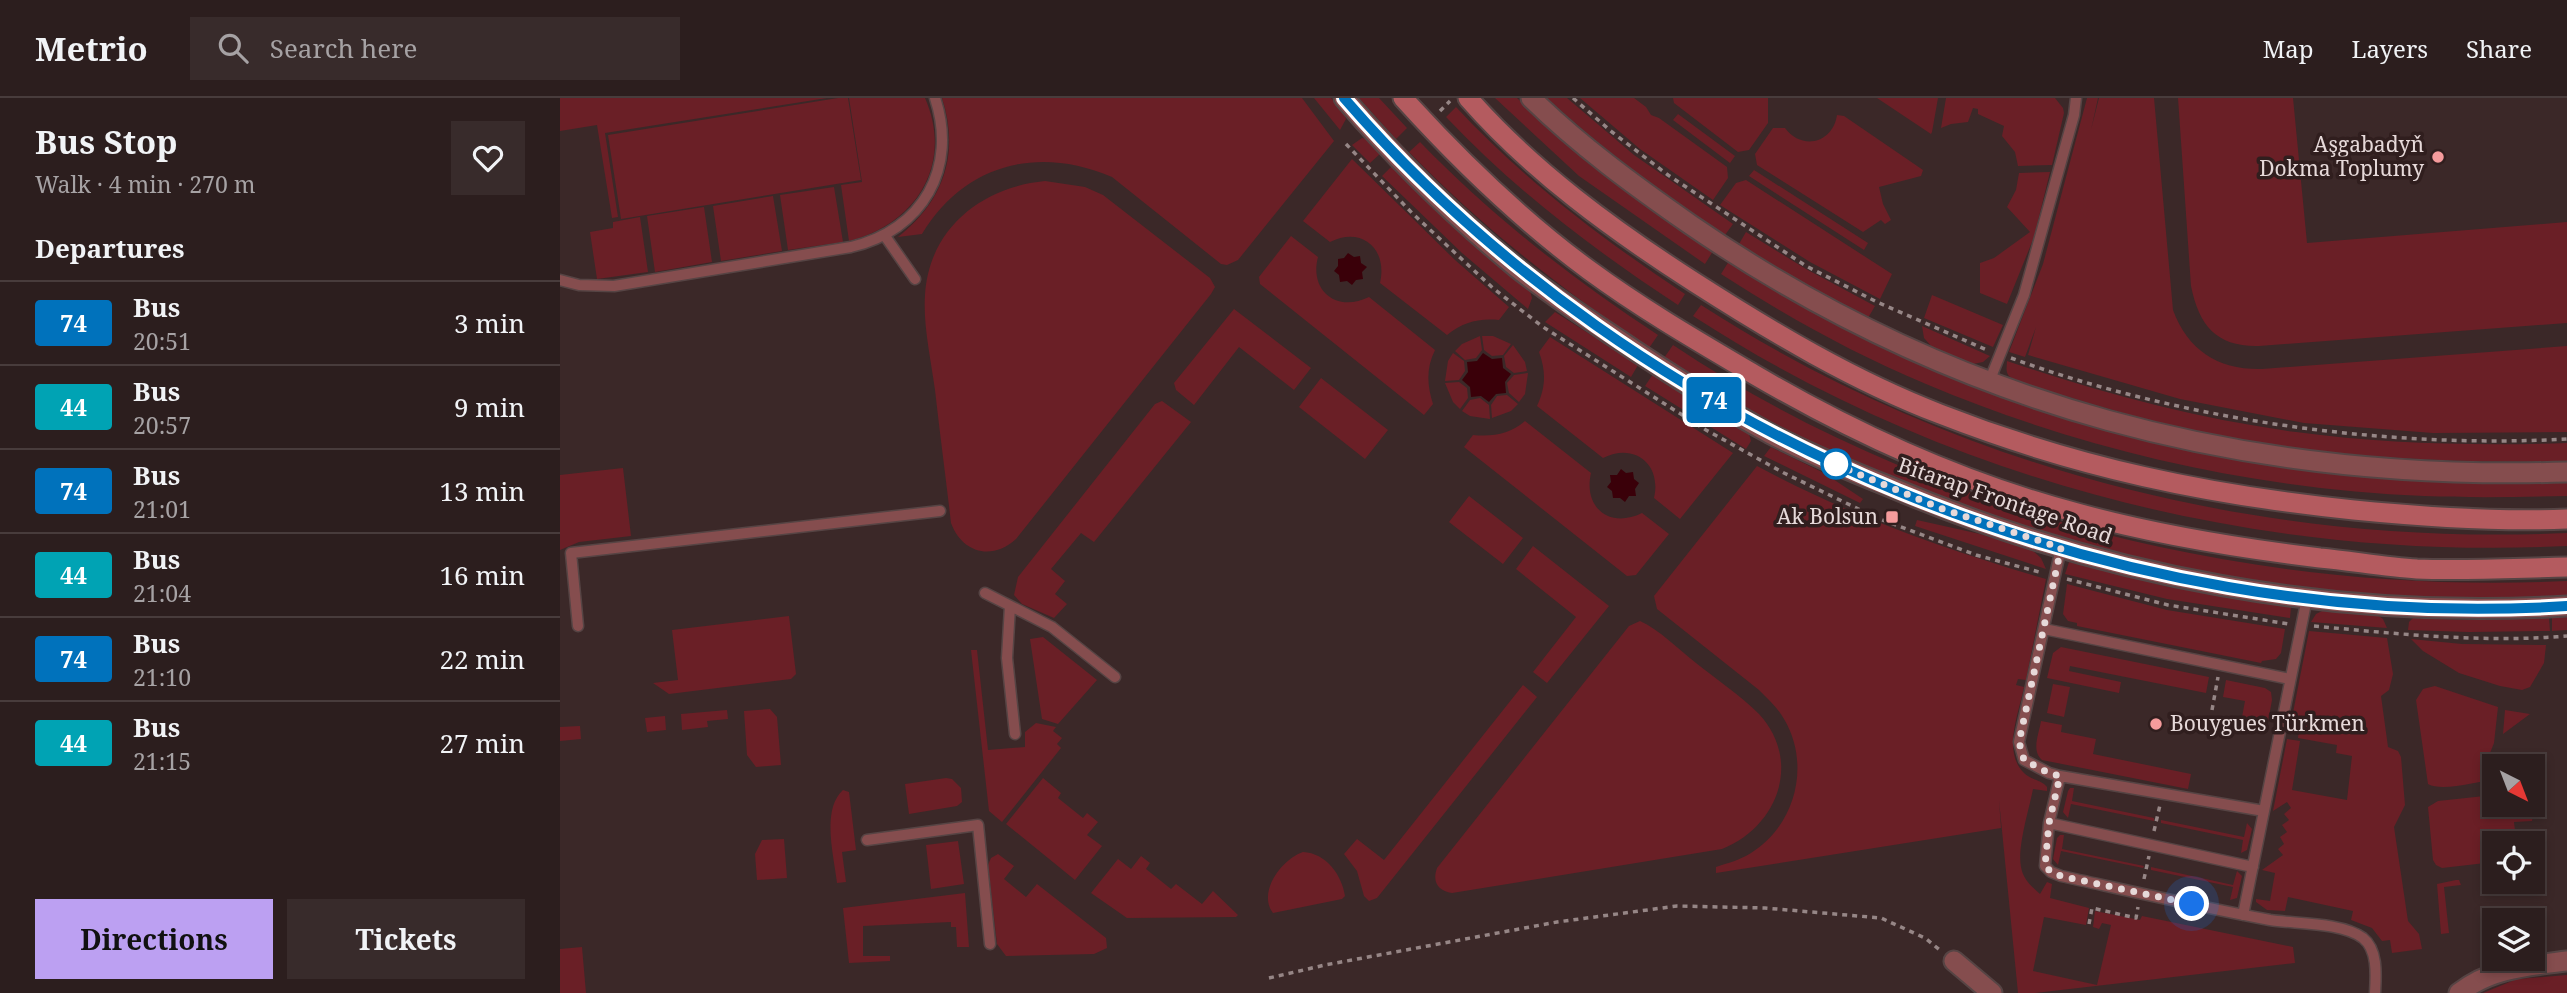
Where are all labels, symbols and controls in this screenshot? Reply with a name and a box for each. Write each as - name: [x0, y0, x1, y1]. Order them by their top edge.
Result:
- search box: [190, 17, 680, 80]
- text: Metrio: [35, 26, 148, 71]
- icon: search: [214, 29, 252, 67]
- text: Search here: [270, 30, 417, 66]
- text: Map: [2263, 32, 2314, 65]
- text: Layers: [2352, 32, 2428, 65]
- text: Share: [2466, 32, 2532, 65]
- text: Bus Stop: [35, 119, 178, 164]
- button: heart: [451, 121, 525, 195]
- place label: Aşgabadyň Dokma Toplumy: [2259, 130, 2424, 182]
- marker: Aşgabadyň Dokma Toplumy: [2430, 149, 2446, 165]
- text: Walk · 4 min · 270 m: [35, 168, 255, 200]
- text: Departures: [35, 230, 185, 266]
- text: Bus: [133, 289, 180, 325]
- text: 3 min: [454, 305, 525, 341]
- text: 74: [60, 306, 87, 339]
- text: 20:51: [133, 325, 191, 357]
- text: Bus: [133, 373, 180, 409]
- line badge: 74: [1682, 377, 1746, 423]
- text: 74: [1700, 383, 1728, 416]
- text: 9 min: [454, 389, 525, 425]
- text: 44: [60, 390, 87, 423]
- text: 20:57: [133, 409, 191, 441]
- unlabelled marker: [1821, 449, 1851, 479]
- street label: Bitarap Frontage Road: [1894, 450, 2116, 550]
- text: Bus: [133, 457, 180, 493]
- text: 13 min: [440, 473, 525, 509]
- text: 74: [60, 474, 87, 507]
- text: 21:01: [133, 493, 191, 525]
- place label: Ak Bolsun: [1777, 502, 1878, 530]
- marker: Ak Bolsun: [1884, 509, 1900, 525]
- text: Bus: [133, 541, 180, 577]
- text: 16 min: [440, 557, 525, 593]
- text: 44: [60, 558, 87, 591]
- text: 21:04: [133, 577, 191, 609]
- text: Bus: [133, 625, 180, 661]
- text: 22 min: [440, 641, 525, 677]
- text: 74: [60, 642, 87, 675]
- text: 21:10: [133, 661, 191, 693]
- text: Bus: [133, 709, 180, 745]
- place label: Bouygues Türkmen: [2170, 709, 2365, 737]
- marker: Bouygues Türkmen: [2148, 716, 2164, 732]
- text: 27 min: [440, 725, 525, 761]
- text: 44: [60, 726, 87, 759]
- text: 21:15: [133, 745, 191, 777]
- north arrow: [2482, 754, 2544, 817]
- map controls: [2482, 754, 2545, 971]
- button: locate: [2482, 831, 2545, 894]
- your location: [2174, 886, 2209, 921]
- button: Directions: [35, 899, 273, 979]
- button: Tickets: [287, 899, 525, 979]
- button: layers: [2482, 908, 2545, 971]

